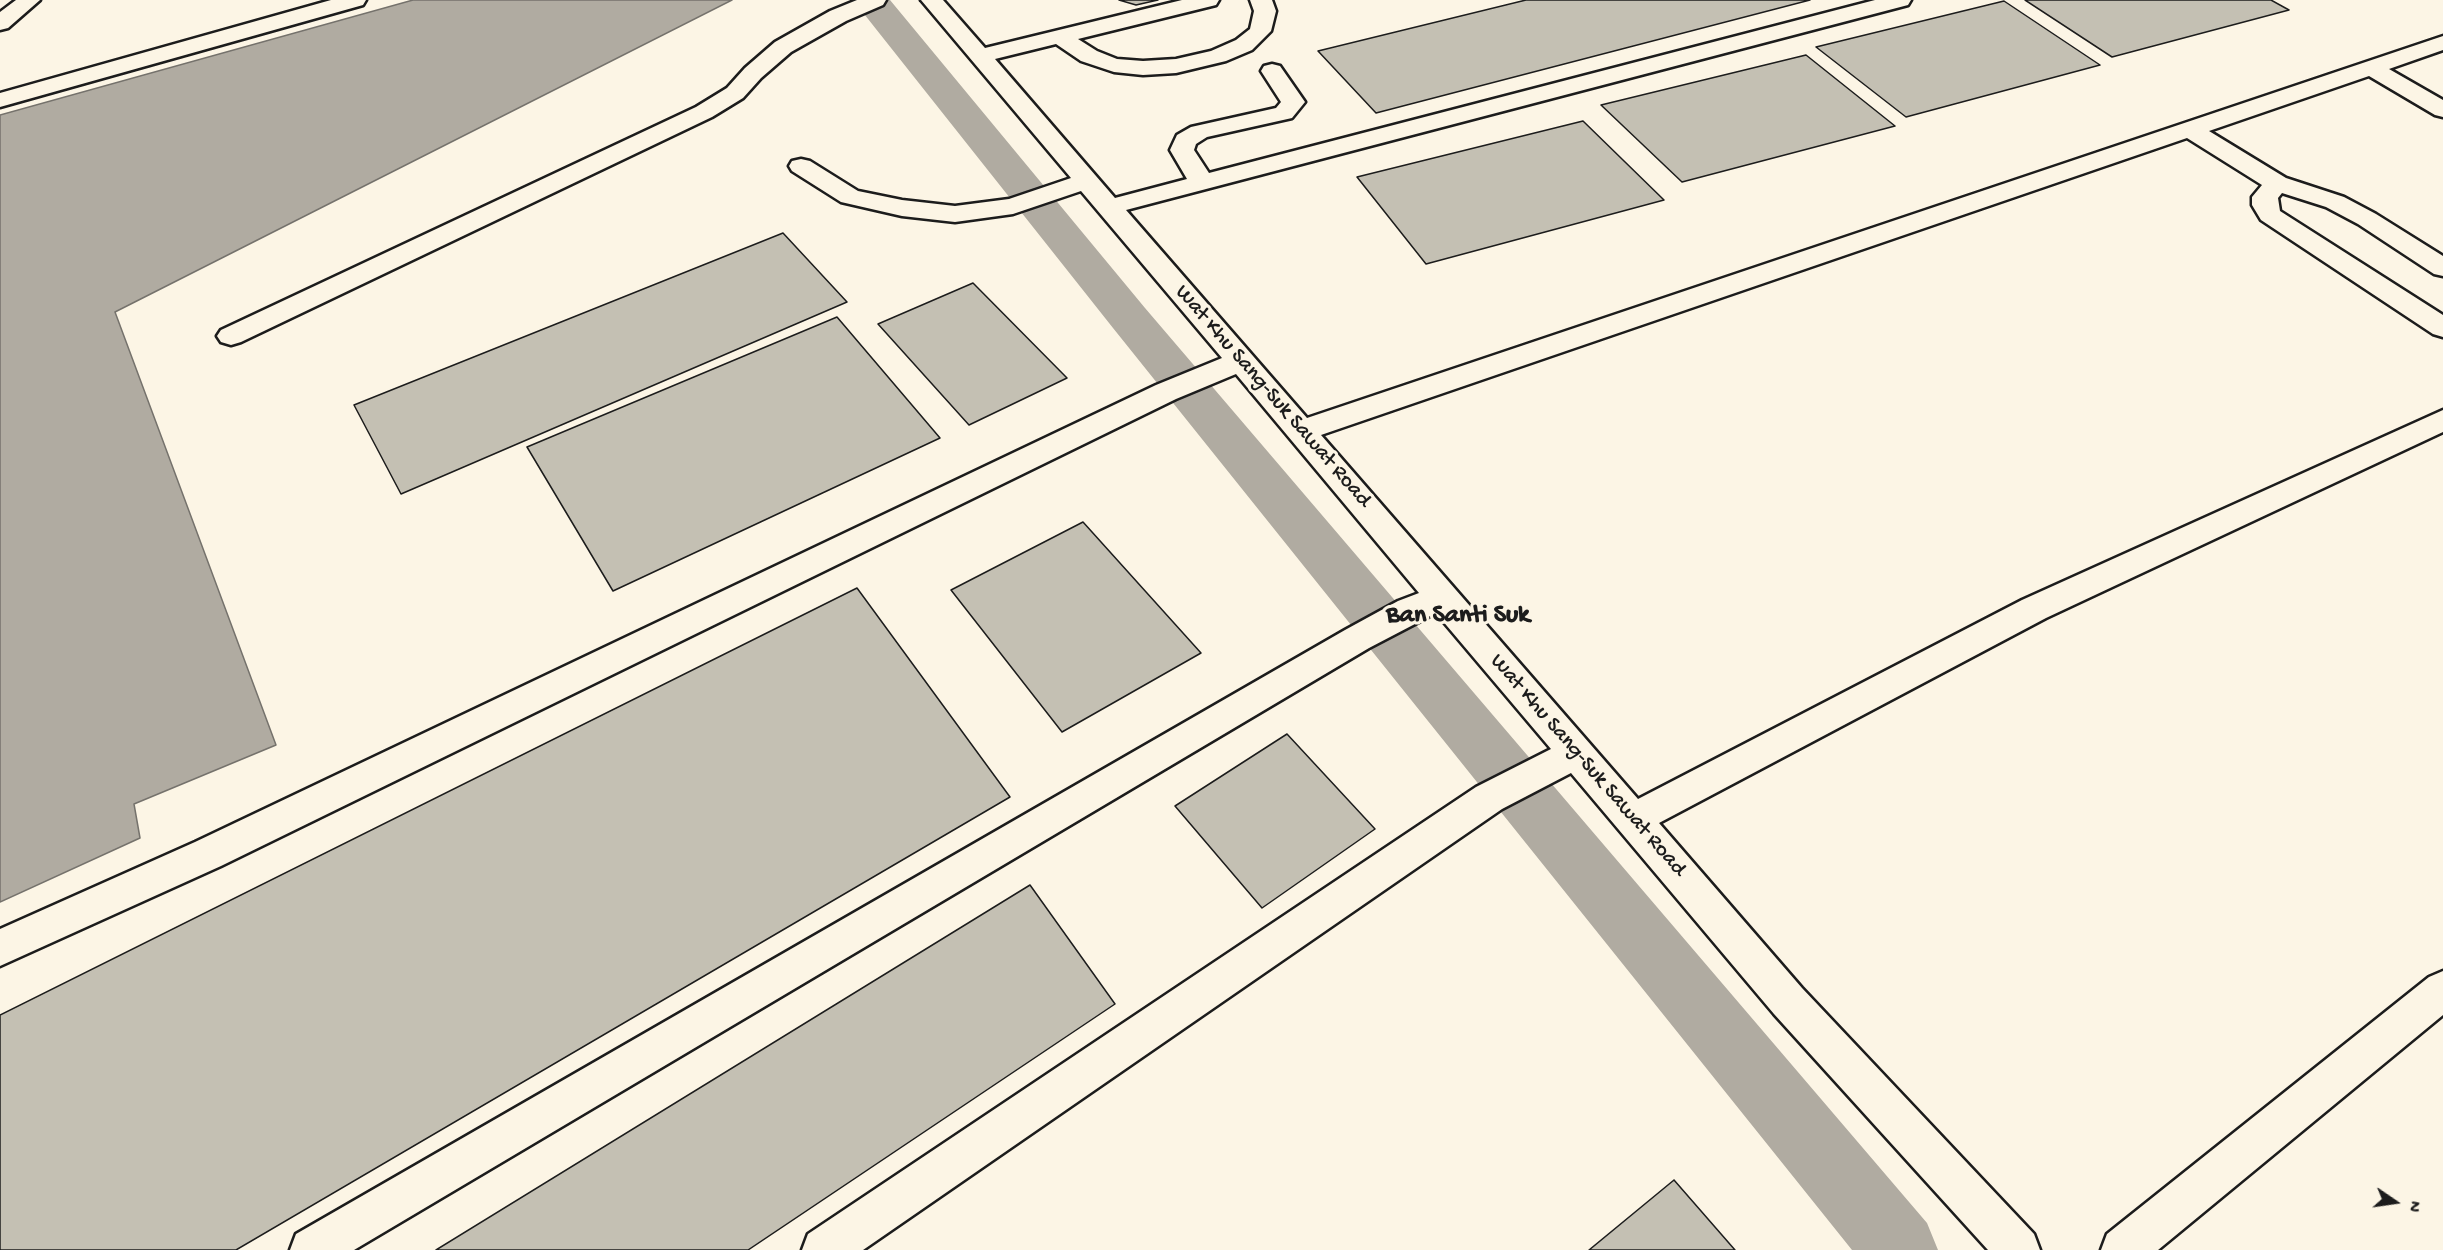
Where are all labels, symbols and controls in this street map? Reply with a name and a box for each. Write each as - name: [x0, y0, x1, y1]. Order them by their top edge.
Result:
- street label: Wat Khu Sang-Suk Sawat Road: [1168, 280, 1376, 514]
- district label: Ban Santi Suk: [1386, 601, 1530, 633]
- street label: Wat Khu Sang-Suk Sawat Road: [1483, 649, 1691, 883]
- north arrow: [2365, 1172, 2425, 1232]
- text: N: [2403, 1199, 2423, 1213]

